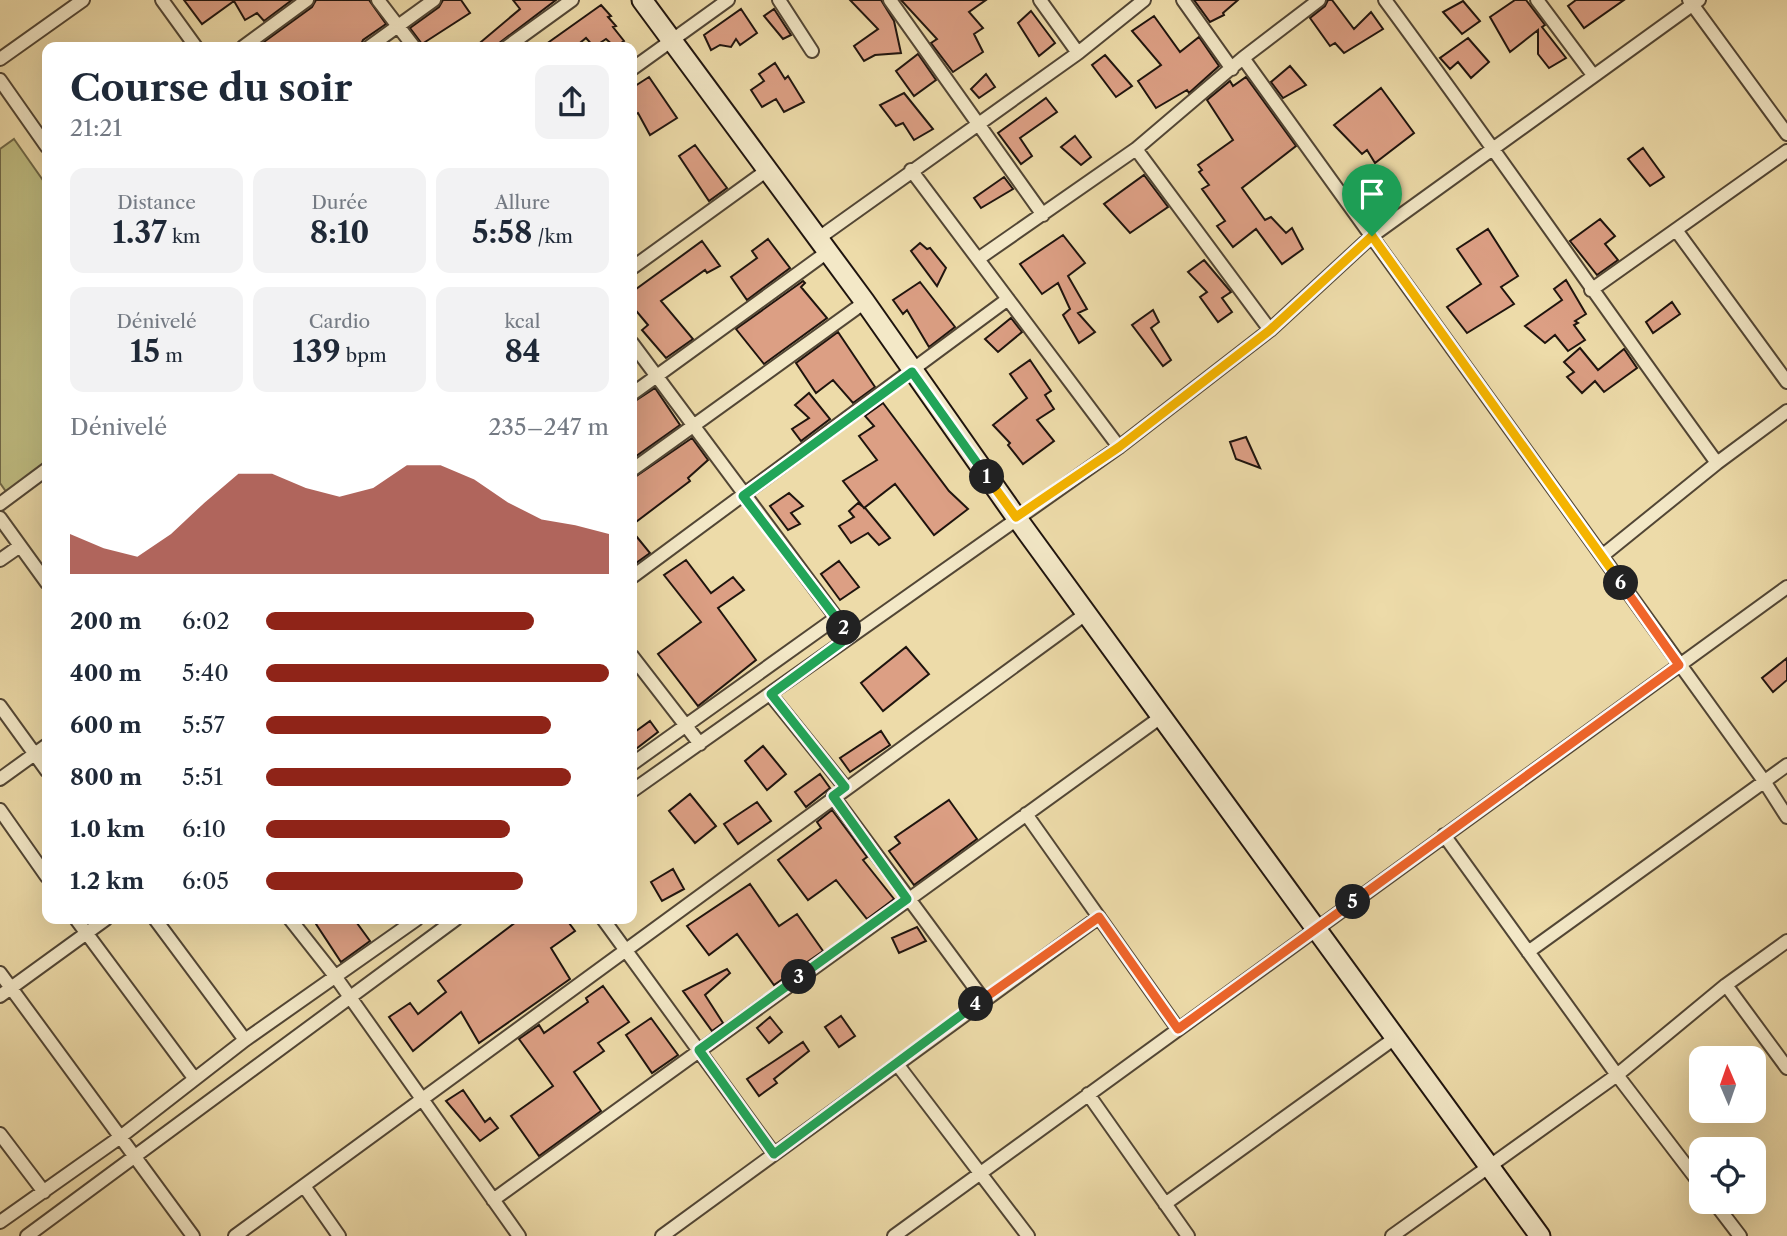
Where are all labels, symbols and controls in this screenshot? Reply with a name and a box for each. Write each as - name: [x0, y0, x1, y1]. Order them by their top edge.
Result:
- text: Course du soir: [70, 64, 352, 111]
- button: share: [535, 65, 609, 139]
- text: 21:21: [70, 114, 122, 142]
- pin: [1342, 164, 1402, 236]
- icon: arrive: [1353, 175, 1391, 213]
- text: Distance: [117, 191, 196, 214]
- text: Durée: [311, 191, 368, 214]
- text: Allure: [495, 191, 550, 214]
- text: 1.37: [112, 214, 167, 251]
- text: 8:10: [310, 214, 369, 251]
- text: 5:58: [472, 214, 532, 251]
- text: km: [167, 225, 201, 248]
- text: /km: [532, 225, 573, 248]
- text: Dénivelé: [116, 310, 197, 333]
- text: Cardio: [309, 310, 370, 333]
- text: kcal: [505, 310, 540, 333]
- text: 15: [130, 333, 160, 370]
- text: 139: [292, 333, 341, 370]
- text: 84: [504, 333, 541, 370]
- text: m: [160, 344, 183, 367]
- text: bpm: [341, 344, 387, 367]
- text: Dénivelé: [70, 413, 167, 441]
- text: 235–247 m: [488, 413, 609, 441]
- pin: 1: [970, 460, 1004, 494]
- text: 1: [982, 465, 991, 488]
- pin: 6: [1604, 566, 1638, 600]
- text: 6: [1615, 571, 1626, 594]
- text: 200 m: [70, 607, 142, 635]
- text: 6:02: [182, 607, 230, 635]
- pin: 2: [826, 610, 862, 646]
- text: 2: [838, 616, 849, 639]
- text: 400 m: [70, 659, 142, 687]
- text: 5:40: [182, 659, 229, 687]
- text: 600 m: [70, 711, 142, 739]
- text: 5:57: [182, 711, 225, 739]
- text: 800 m: [70, 763, 142, 791]
- text: 5:51: [182, 763, 223, 791]
- text: 1.0 km: [70, 815, 145, 843]
- text: 6:10: [182, 815, 226, 843]
- text: 1.2 km: [70, 867, 144, 895]
- text: 6:05: [182, 867, 229, 895]
- pin: 5: [1336, 884, 1370, 920]
- text: 5: [1347, 890, 1358, 913]
- pin: 3: [782, 960, 816, 995]
- text: 3: [793, 965, 804, 988]
- pin: 4: [958, 986, 993, 1021]
- text: 4: [970, 992, 981, 1015]
- north arrow: [1689, 1046, 1766, 1124]
- map controls: [1689, 1046, 1766, 1214]
- button: locate: [1689, 1137, 1766, 1214]

